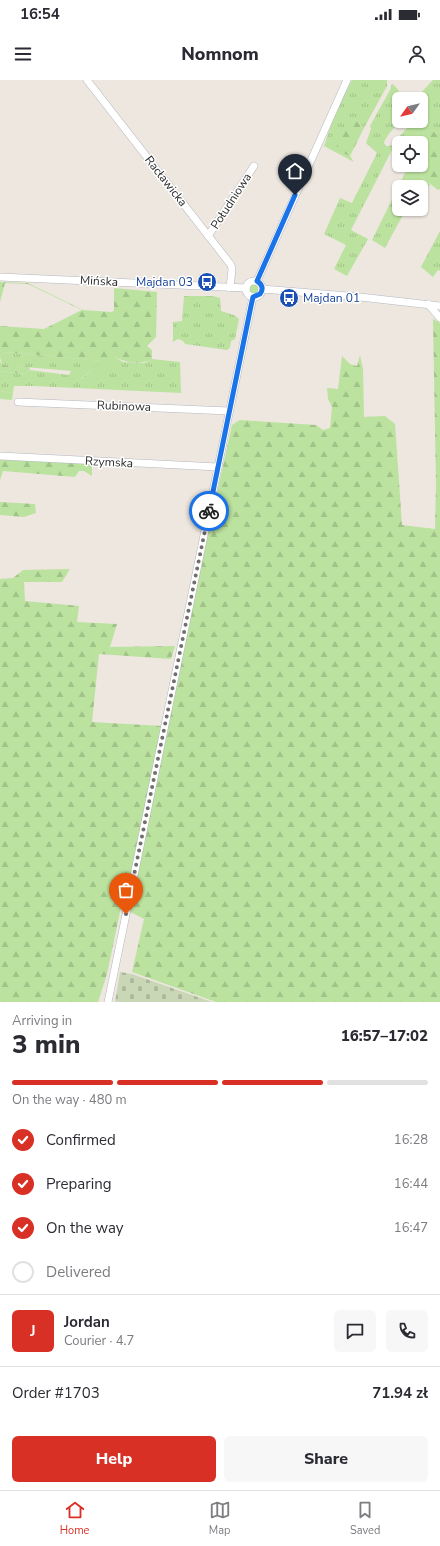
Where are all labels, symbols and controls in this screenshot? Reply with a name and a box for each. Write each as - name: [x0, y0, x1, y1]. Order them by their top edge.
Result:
- text: 16:54: [20, 4, 60, 24]
- text: Nomnom: [181, 42, 259, 66]
- icon: menu: [12, 43, 34, 65]
- icon: person: [406, 43, 428, 65]
- north arrow: [392, 92, 428, 128]
- map controls: [392, 92, 428, 216]
- button: locate: [392, 136, 428, 172]
- street label: Racławicka: [141, 152, 191, 210]
- pin: [278, 154, 312, 195]
- icon: home: [284, 160, 306, 182]
- street label: Południowa: [207, 170, 255, 232]
- button: layers: [392, 180, 428, 216]
- bus stop icon: Majdan 03: [196, 271, 218, 293]
- street label: Mińska: [80, 272, 118, 290]
- place label: Majdan 03: [136, 274, 193, 290]
- bus stop icon: Majdan 01: [278, 287, 300, 309]
- place label: Majdan 01: [303, 290, 360, 306]
- street label: Rubinowa: [97, 397, 151, 415]
- street label: Rzymska: [85, 453, 133, 471]
- courier: [189, 491, 229, 531]
- icon: bike: [198, 500, 220, 522]
- pin: [109, 873, 143, 914]
- icon: bag: [115, 879, 137, 901]
- text: Arriving in: [12, 1012, 72, 1030]
- text: 16:57–17:02: [341, 1026, 428, 1046]
- text: 3 min: [12, 1027, 80, 1062]
- text: On the way · 480 m: [12, 1091, 127, 1109]
- icon: check: [12, 1129, 34, 1151]
- text: Confirmed: [46, 1130, 116, 1150]
- text: 16:28: [394, 1131, 428, 1149]
- icon: check: [12, 1173, 34, 1195]
- text: Preparing: [46, 1174, 111, 1194]
- text: 16:44: [394, 1175, 428, 1193]
- icon: check: [12, 1217, 34, 1239]
- text: On the way: [46, 1218, 124, 1238]
- text: 16:47: [394, 1219, 428, 1237]
- text: Delivered: [46, 1262, 111, 1282]
- button: chat: [334, 1310, 376, 1352]
- button: phone: [386, 1310, 428, 1352]
- text: Jordan: [64, 1312, 110, 1332]
- text: J: [30, 1321, 36, 1341]
- text: Courier · 4.7: [64, 1332, 134, 1350]
- text: Order #1703: [12, 1383, 100, 1403]
- text: 71.94 zł: [372, 1383, 428, 1403]
- button: Help: [12, 1436, 216, 1482]
- button: Share: [224, 1436, 428, 1482]
- tab: Home: [60, 1499, 89, 1538]
- tab: Map: [209, 1499, 231, 1538]
- tab: Saved: [350, 1499, 380, 1538]

